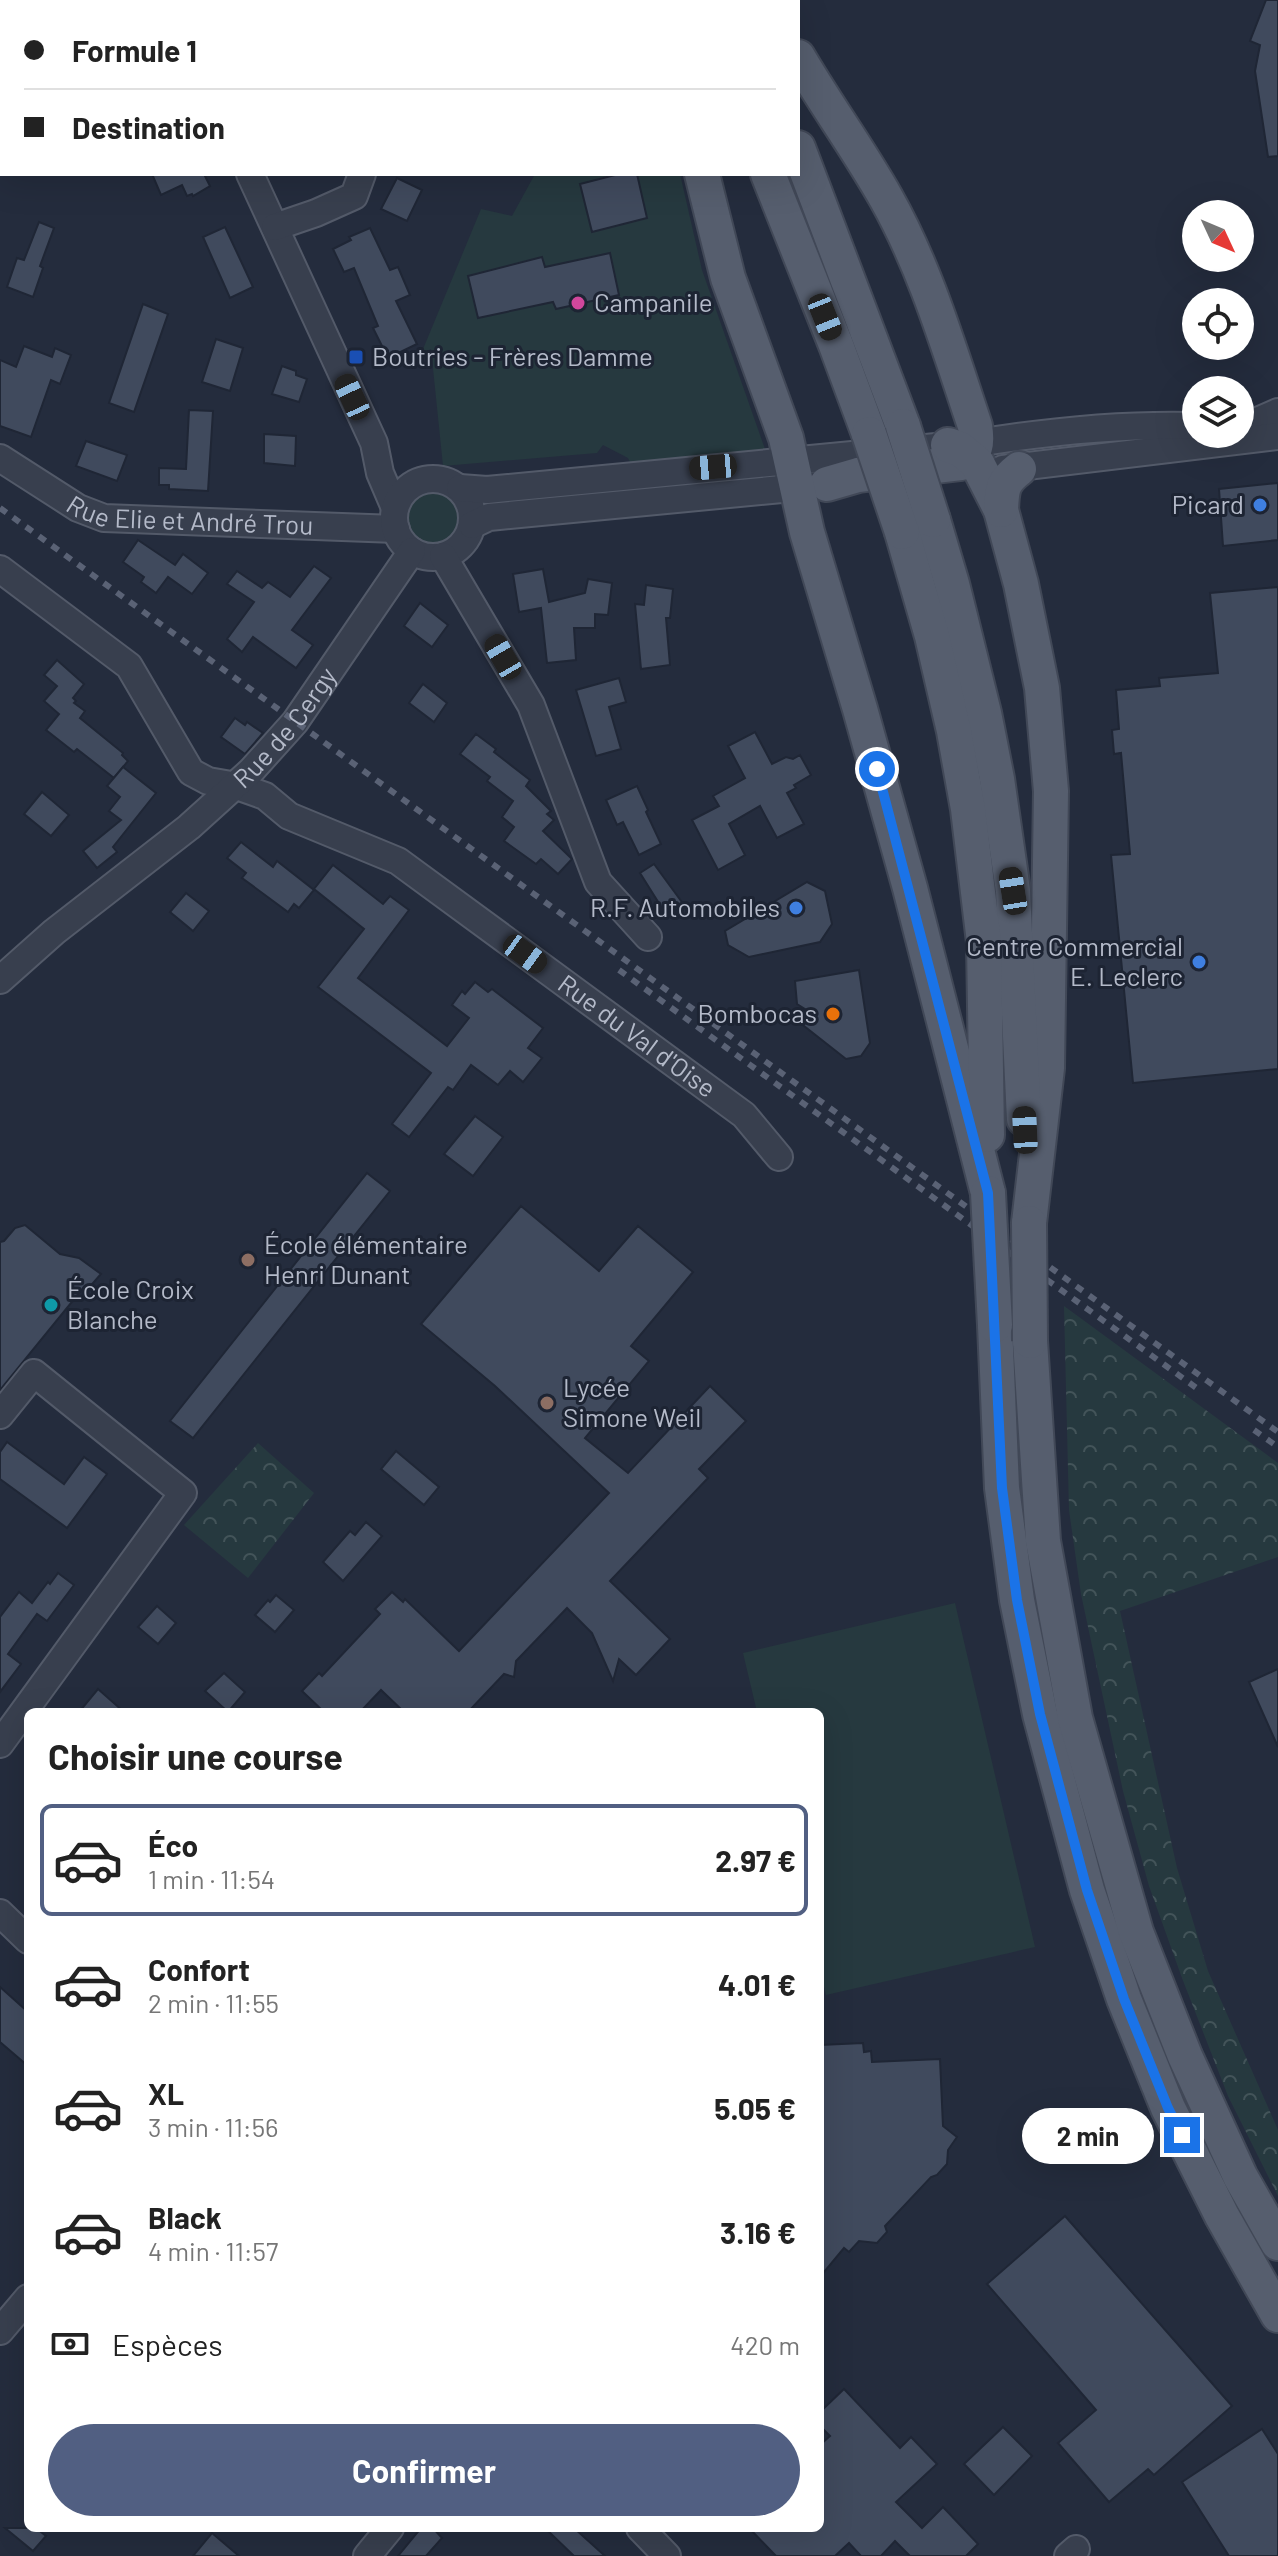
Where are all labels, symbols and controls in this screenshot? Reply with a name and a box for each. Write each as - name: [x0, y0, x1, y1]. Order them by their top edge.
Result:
- text: Formule 1: [72, 32, 197, 68]
- text: Destination: [72, 109, 225, 145]
- north arrow: [1182, 200, 1254, 272]
- map controls: [1182, 200, 1254, 448]
- place label: Campanile: [594, 286, 713, 317]
- button: locate: [1182, 288, 1254, 360]
- car: [805, 290, 845, 344]
- marker: Campanile: [569, 294, 587, 312]
- place label: Boutries - Frères Damme: [372, 340, 653, 371]
- marker: Boutries - Frères Damme: [347, 348, 365, 366]
- car: [331, 370, 373, 424]
- button: layers: [1182, 376, 1254, 448]
- car: [688, 453, 738, 481]
- street label: Rue Elie et André Trou: [62, 488, 314, 540]
- place label: Picard: [1172, 488, 1244, 519]
- marker: Picard: [1251, 496, 1269, 514]
- car: [481, 630, 525, 684]
- street label: Rue de Cergy: [226, 661, 342, 794]
- route start: [859, 751, 895, 787]
- car: [997, 865, 1029, 917]
- place label: R.F. Automobiles: [590, 891, 780, 922]
- marker: R.F. Automobiles: [787, 899, 805, 917]
- car: [499, 930, 551, 978]
- place label: Centre Commercial E. Leclerc: [966, 930, 1183, 991]
- marker: Centre Commercial E. Leclerc: [1190, 953, 1208, 971]
- street label: Rue du Val d'Oise: [553, 967, 723, 1103]
- place label: Bombocas: [698, 997, 817, 1028]
- marker: Bombocas: [824, 1005, 842, 1023]
- car: [1012, 1105, 1038, 1155]
- place label: École élémentaire Henri Dunant: [264, 1228, 468, 1289]
- marker: École élémentaire Henri Dunant: [239, 1251, 257, 1269]
- place label: École Croix Blanche: [67, 1273, 194, 1334]
- marker: École Croix Blanche: [42, 1296, 60, 1314]
- place label: Lycée Simone Weil: [563, 1371, 701, 1432]
- marker: Lycée Simone Weil: [538, 1394, 556, 1412]
- text: Choisir une course: [48, 1734, 343, 1777]
- icon: car: [52, 1824, 124, 1896]
- text: Éco: [148, 1827, 198, 1863]
- text: 2.97 €: [715, 1842, 796, 1878]
- text: 1 min · 11:54: [148, 1863, 275, 1894]
- icon: car: [52, 1948, 124, 2020]
- text: Confort: [148, 1951, 250, 1987]
- text: 4.01 €: [718, 1966, 796, 2002]
- text: 2 min · 11:55: [148, 1987, 279, 2018]
- icon: car: [52, 2072, 124, 2144]
- text: XL: [148, 2075, 184, 2111]
- text: 5.05 €: [714, 2090, 796, 2126]
- callout: 2 min: [1022, 2107, 1154, 2163]
- text: 3 min · 11:56: [148, 2111, 278, 2142]
- route end: [1164, 2117, 1200, 2153]
- text: 2 min: [1057, 2120, 1119, 2151]
- icon: car: [52, 2196, 124, 2268]
- text: Black: [148, 2199, 222, 2235]
- text: 3.16 €: [720, 2214, 796, 2250]
- text: 4 min · 11:57: [148, 2235, 278, 2266]
- icon: cash: [48, 2322, 92, 2366]
- text: Espèces: [112, 2326, 223, 2362]
- text: 420 m: [730, 2329, 800, 2360]
- button: Confirmer: [48, 2424, 800, 2516]

